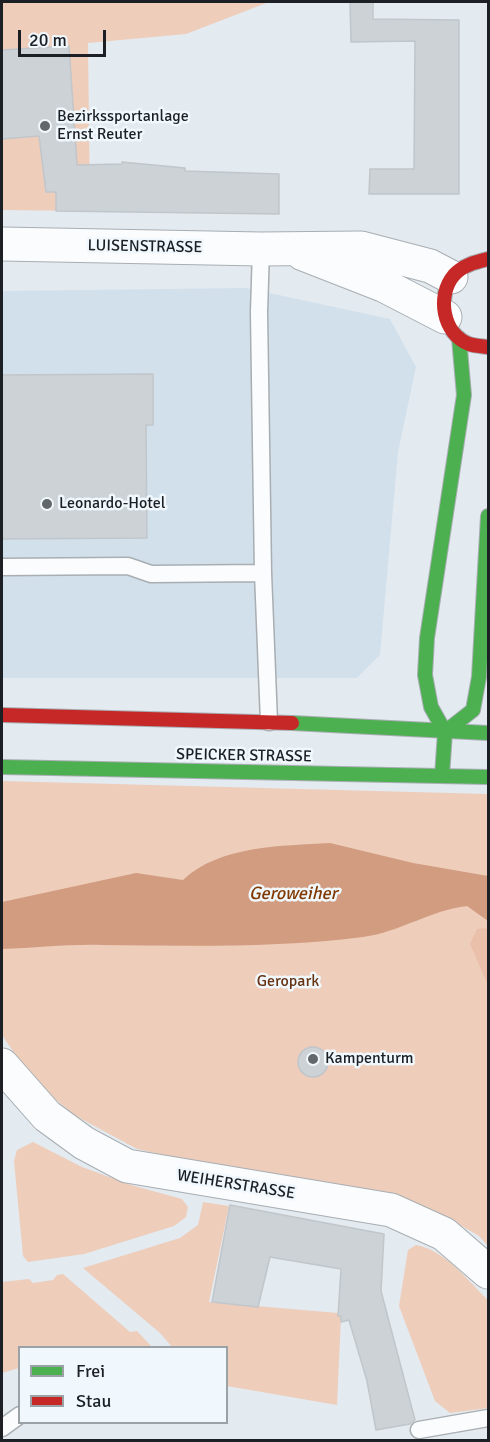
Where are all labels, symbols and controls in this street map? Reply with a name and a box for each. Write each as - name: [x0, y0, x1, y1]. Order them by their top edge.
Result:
- scale bar: [21, 18, 110, 56]
- text: 20 m: [29, 29, 67, 51]
- place label: Bezirkssportanlage Ernst Reuter: [57, 107, 189, 145]
- marker: Bezirkssportanlage Ernst Reuter: [38, 119, 52, 133]
- street label: LUISENSTRASSE: [88, 236, 202, 258]
- place label: Leonardo-Hotel: [59, 494, 165, 514]
- marker: Leonardo-Hotel: [40, 497, 54, 511]
- street label: SPEICKER STRASSE: [176, 745, 312, 767]
- water label: Geroweiher: [249, 883, 337, 905]
- park label: Geropark: [257, 972, 319, 992]
- place label: Kampenturm: [325, 1049, 414, 1069]
- marker: Kampenturm: [306, 1052, 320, 1066]
- street label: WEIHERSTRASSE: [176, 1166, 296, 1204]
- legend: [18, 1346, 228, 1424]
- text: Frei: [76, 1360, 105, 1382]
- text: Stau: [76, 1390, 111, 1412]

